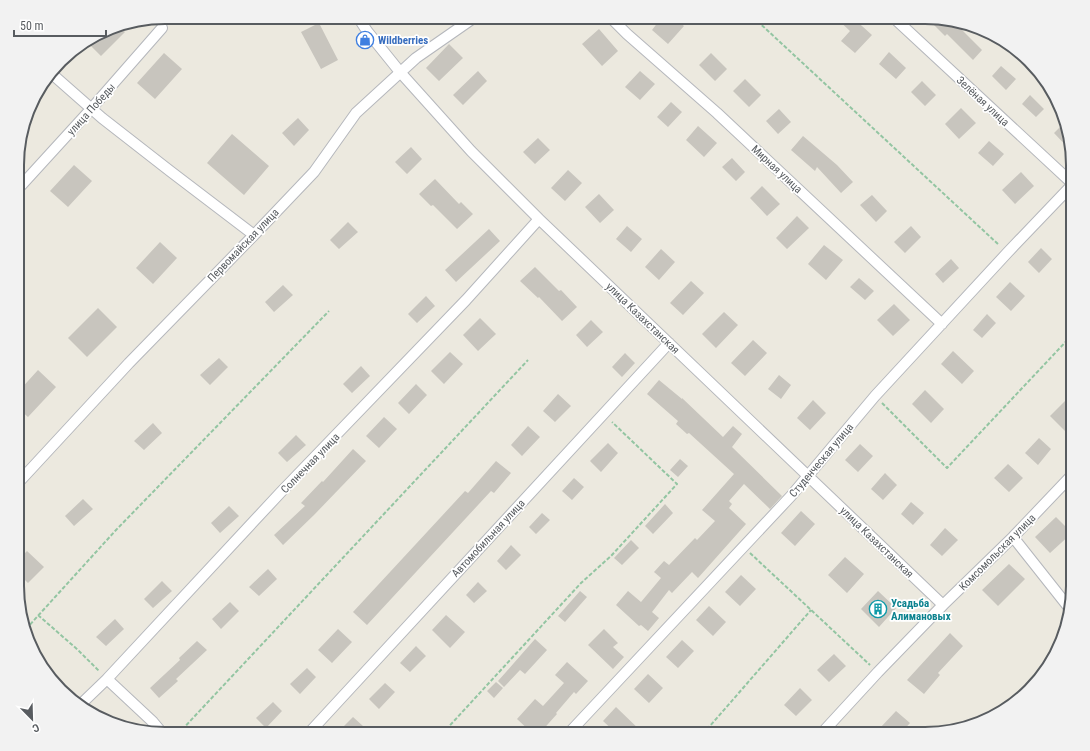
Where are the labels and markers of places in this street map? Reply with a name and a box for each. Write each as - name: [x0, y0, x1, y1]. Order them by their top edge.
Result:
- shop icon: Wildberries: [355, 30, 375, 50]
- place label: Wildberries: [378, 34, 428, 47]
- place label: Усадьба Алимановых: [891, 597, 951, 623]
- building icon: Усадьба Алимановых: [868, 599, 888, 619]

